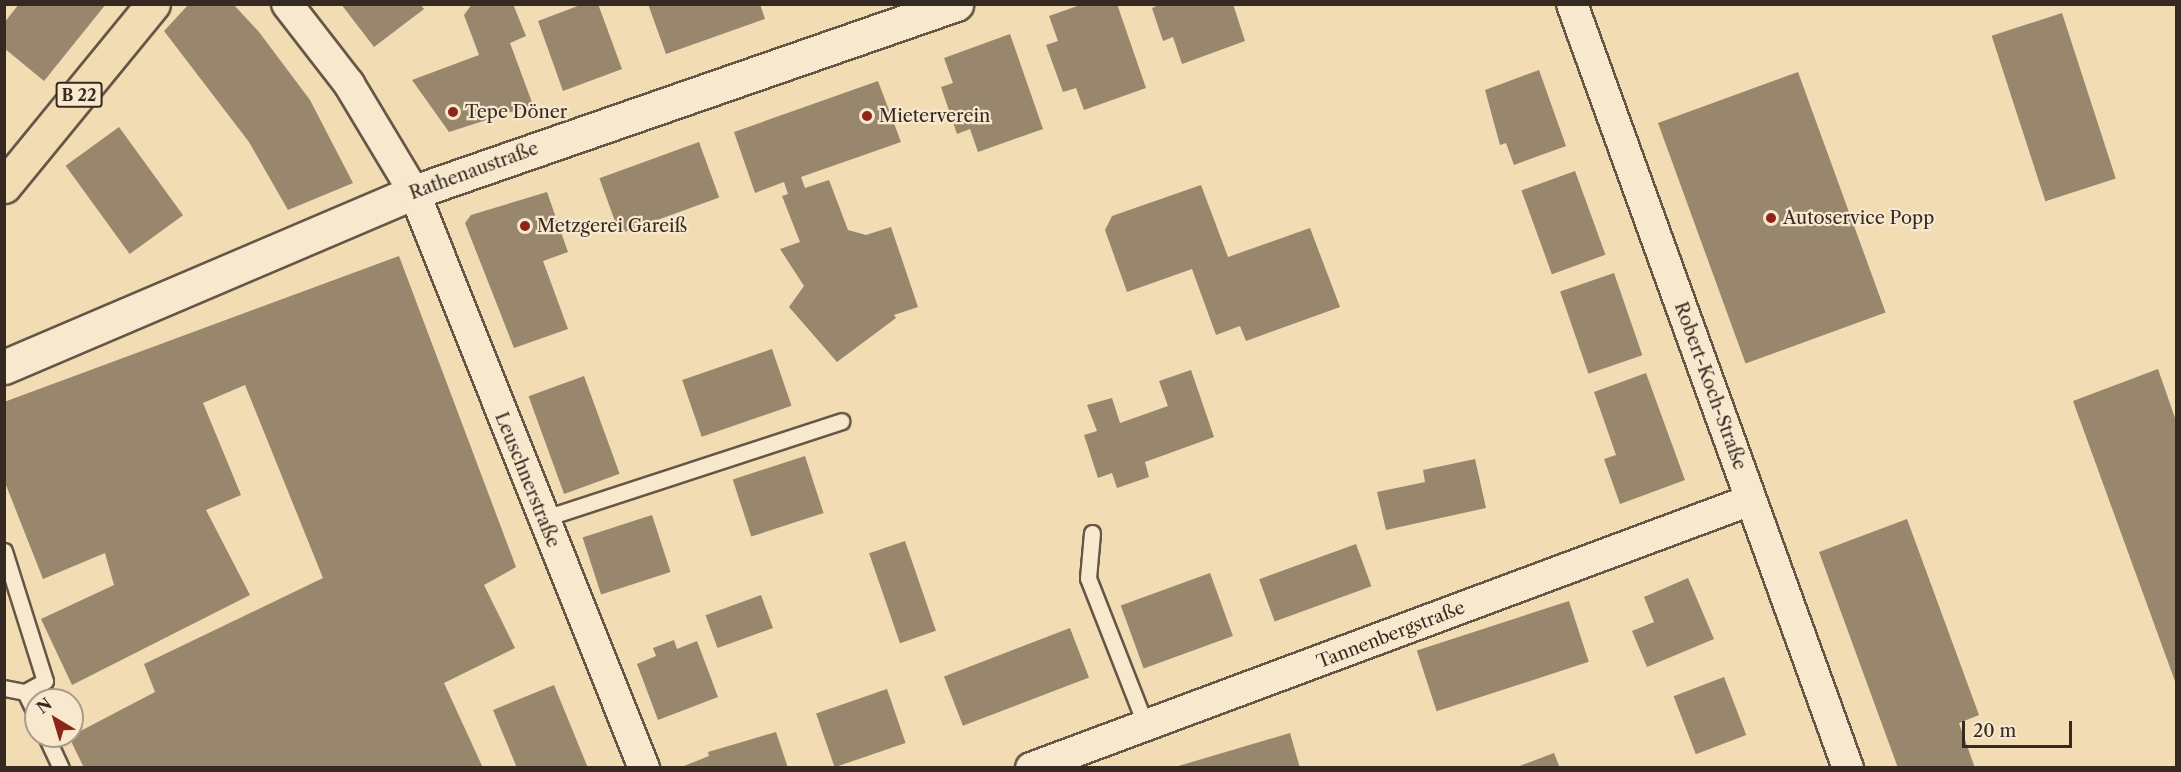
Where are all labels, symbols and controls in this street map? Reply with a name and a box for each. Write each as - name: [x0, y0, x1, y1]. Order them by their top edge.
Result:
- road number: B 22: [55, 82, 103, 108]
- place label: Tepe Döner: [465, 101, 567, 123]
- marker: Tepe Döner: [446, 105, 460, 119]
- place label: Mieterverein: [879, 105, 990, 127]
- marker: Mieterverein: [860, 109, 874, 123]
- street label: Rathenaustraße: [406, 138, 542, 204]
- place label: Autoservice Popp: [1783, 207, 1934, 229]
- marker: Autoservice Popp: [1764, 211, 1778, 225]
- place label: Metzgerei Gareiß: [537, 215, 687, 237]
- marker: Metzgerei Gareiß: [518, 219, 532, 233]
- street label: Robert-Koch-Straße: [1670, 299, 1750, 473]
- street label: Leuschnerstraße: [490, 409, 564, 551]
- street label: Tannenbergstraße: [1314, 597, 1468, 673]
- north arrow: [24, 688, 84, 748]
- text: N: [33, 693, 56, 718]
- scale bar: [1965, 709, 2074, 747]
- text: 20 m: [1973, 720, 2016, 742]

